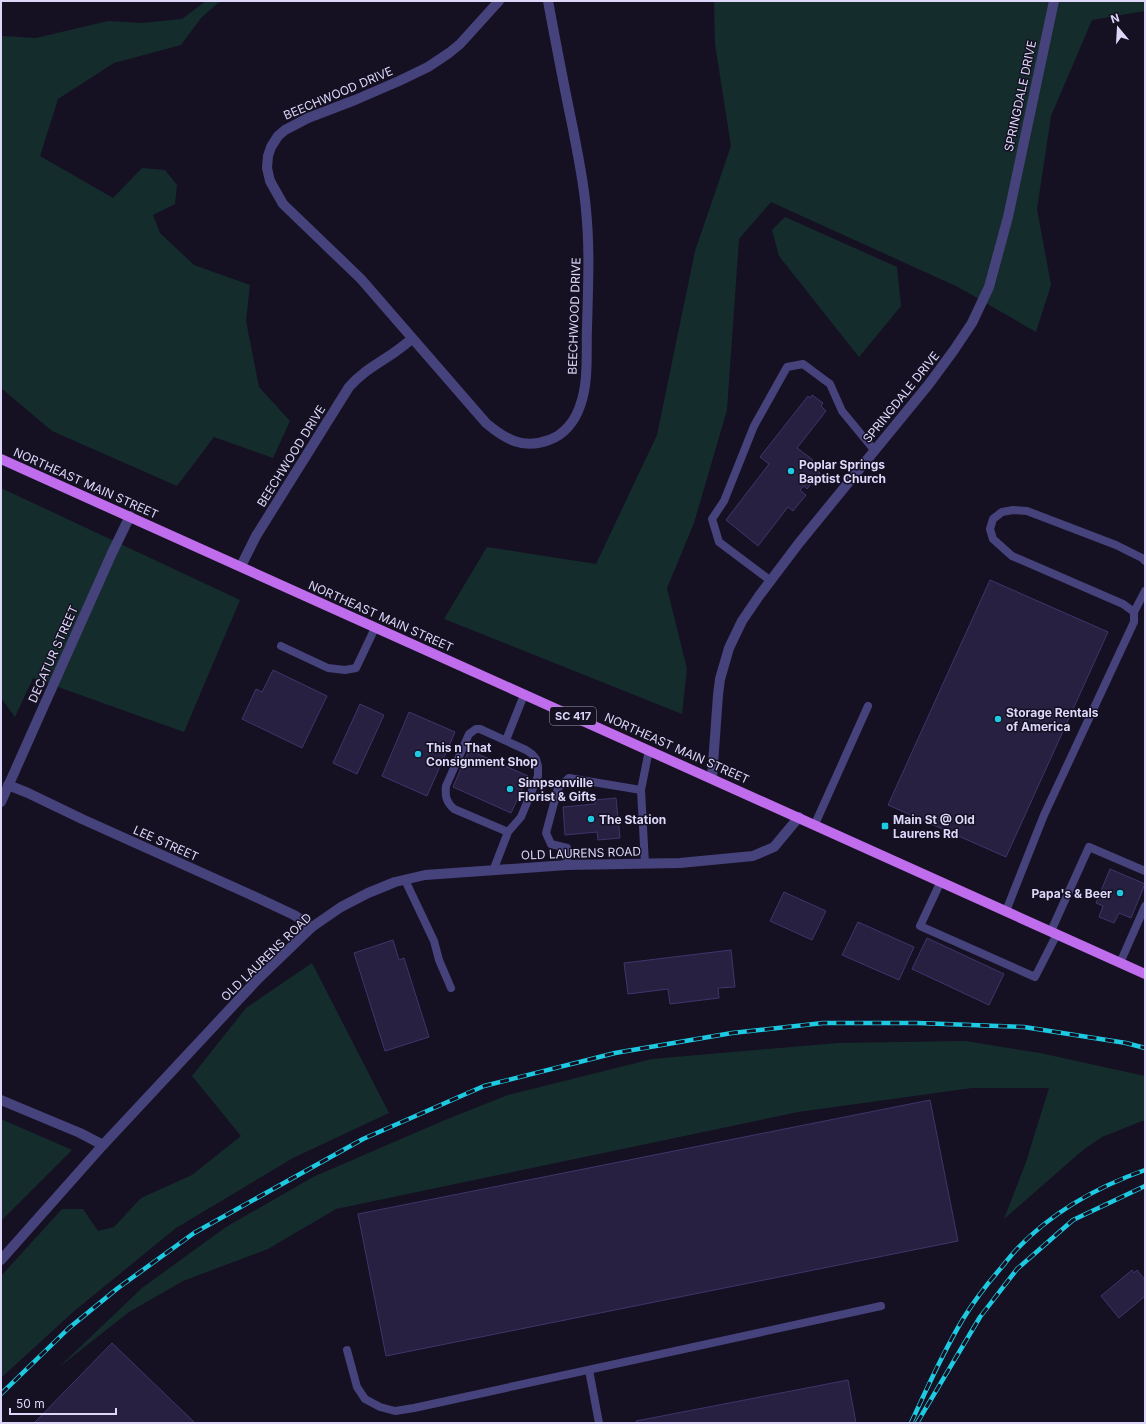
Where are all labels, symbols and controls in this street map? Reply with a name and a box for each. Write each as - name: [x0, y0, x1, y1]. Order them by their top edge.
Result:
- north arrow: [1098, 8, 1138, 48]
- text: N: [1109, 11, 1121, 26]
- street label: SPRINGDALE DRIVE: [1001, 39, 1039, 153]
- street label: BEECHWOOD DRIVE: [281, 63, 395, 123]
- street label: BEECHWOOD DRIVE: [564, 257, 584, 375]
- street label: SPRINGDALE DRIVE: [860, 348, 942, 446]
- street label: BEECHWOOD DRIVE: [254, 402, 328, 510]
- street label: NORTHEAST MAIN STREET: [11, 444, 161, 522]
- place label: Poplar Springs Baptist Church: [799, 457, 886, 486]
- marker: Poplar Springs Baptist Church: [786, 466, 796, 476]
- street label: NORTHEAST MAIN STREET: [306, 577, 456, 655]
- street label: DECATUR STREET: [25, 603, 81, 705]
- place label: Storage Rentals of America: [1006, 705, 1099, 734]
- road number: SC 417: [550, 707, 596, 725]
- street label: NORTHEAST MAIN STREET: [602, 709, 752, 787]
- marker: Storage Rentals of America: [993, 714, 1003, 724]
- place label: This n That Consignment Shop: [426, 740, 538, 769]
- marker: This n That Consignment Shop: [413, 749, 423, 759]
- place label: Simpsonville Florist & Gifts: [518, 775, 597, 804]
- marker: Simpsonville Florist & Gifts: [505, 784, 515, 794]
- place label: The Station: [599, 812, 666, 827]
- place label: Main St @ Old Laurens Rd: [893, 812, 975, 841]
- marker: The Station: [586, 814, 596, 824]
- marker: Main St @ Old Laurens Rd: [880, 821, 890, 831]
- street label: LEE STREET: [131, 822, 201, 864]
- street label: OLD LAURENS ROAD: [521, 843, 641, 863]
- place label: Papa's & Beer: [1031, 886, 1112, 901]
- marker: Papa's & Beer: [1115, 888, 1125, 898]
- street label: OLD LAURENS ROAD: [218, 910, 314, 1004]
- scale bar: [10, 1390, 116, 1416]
- text: 50 m: [16, 1396, 45, 1411]

